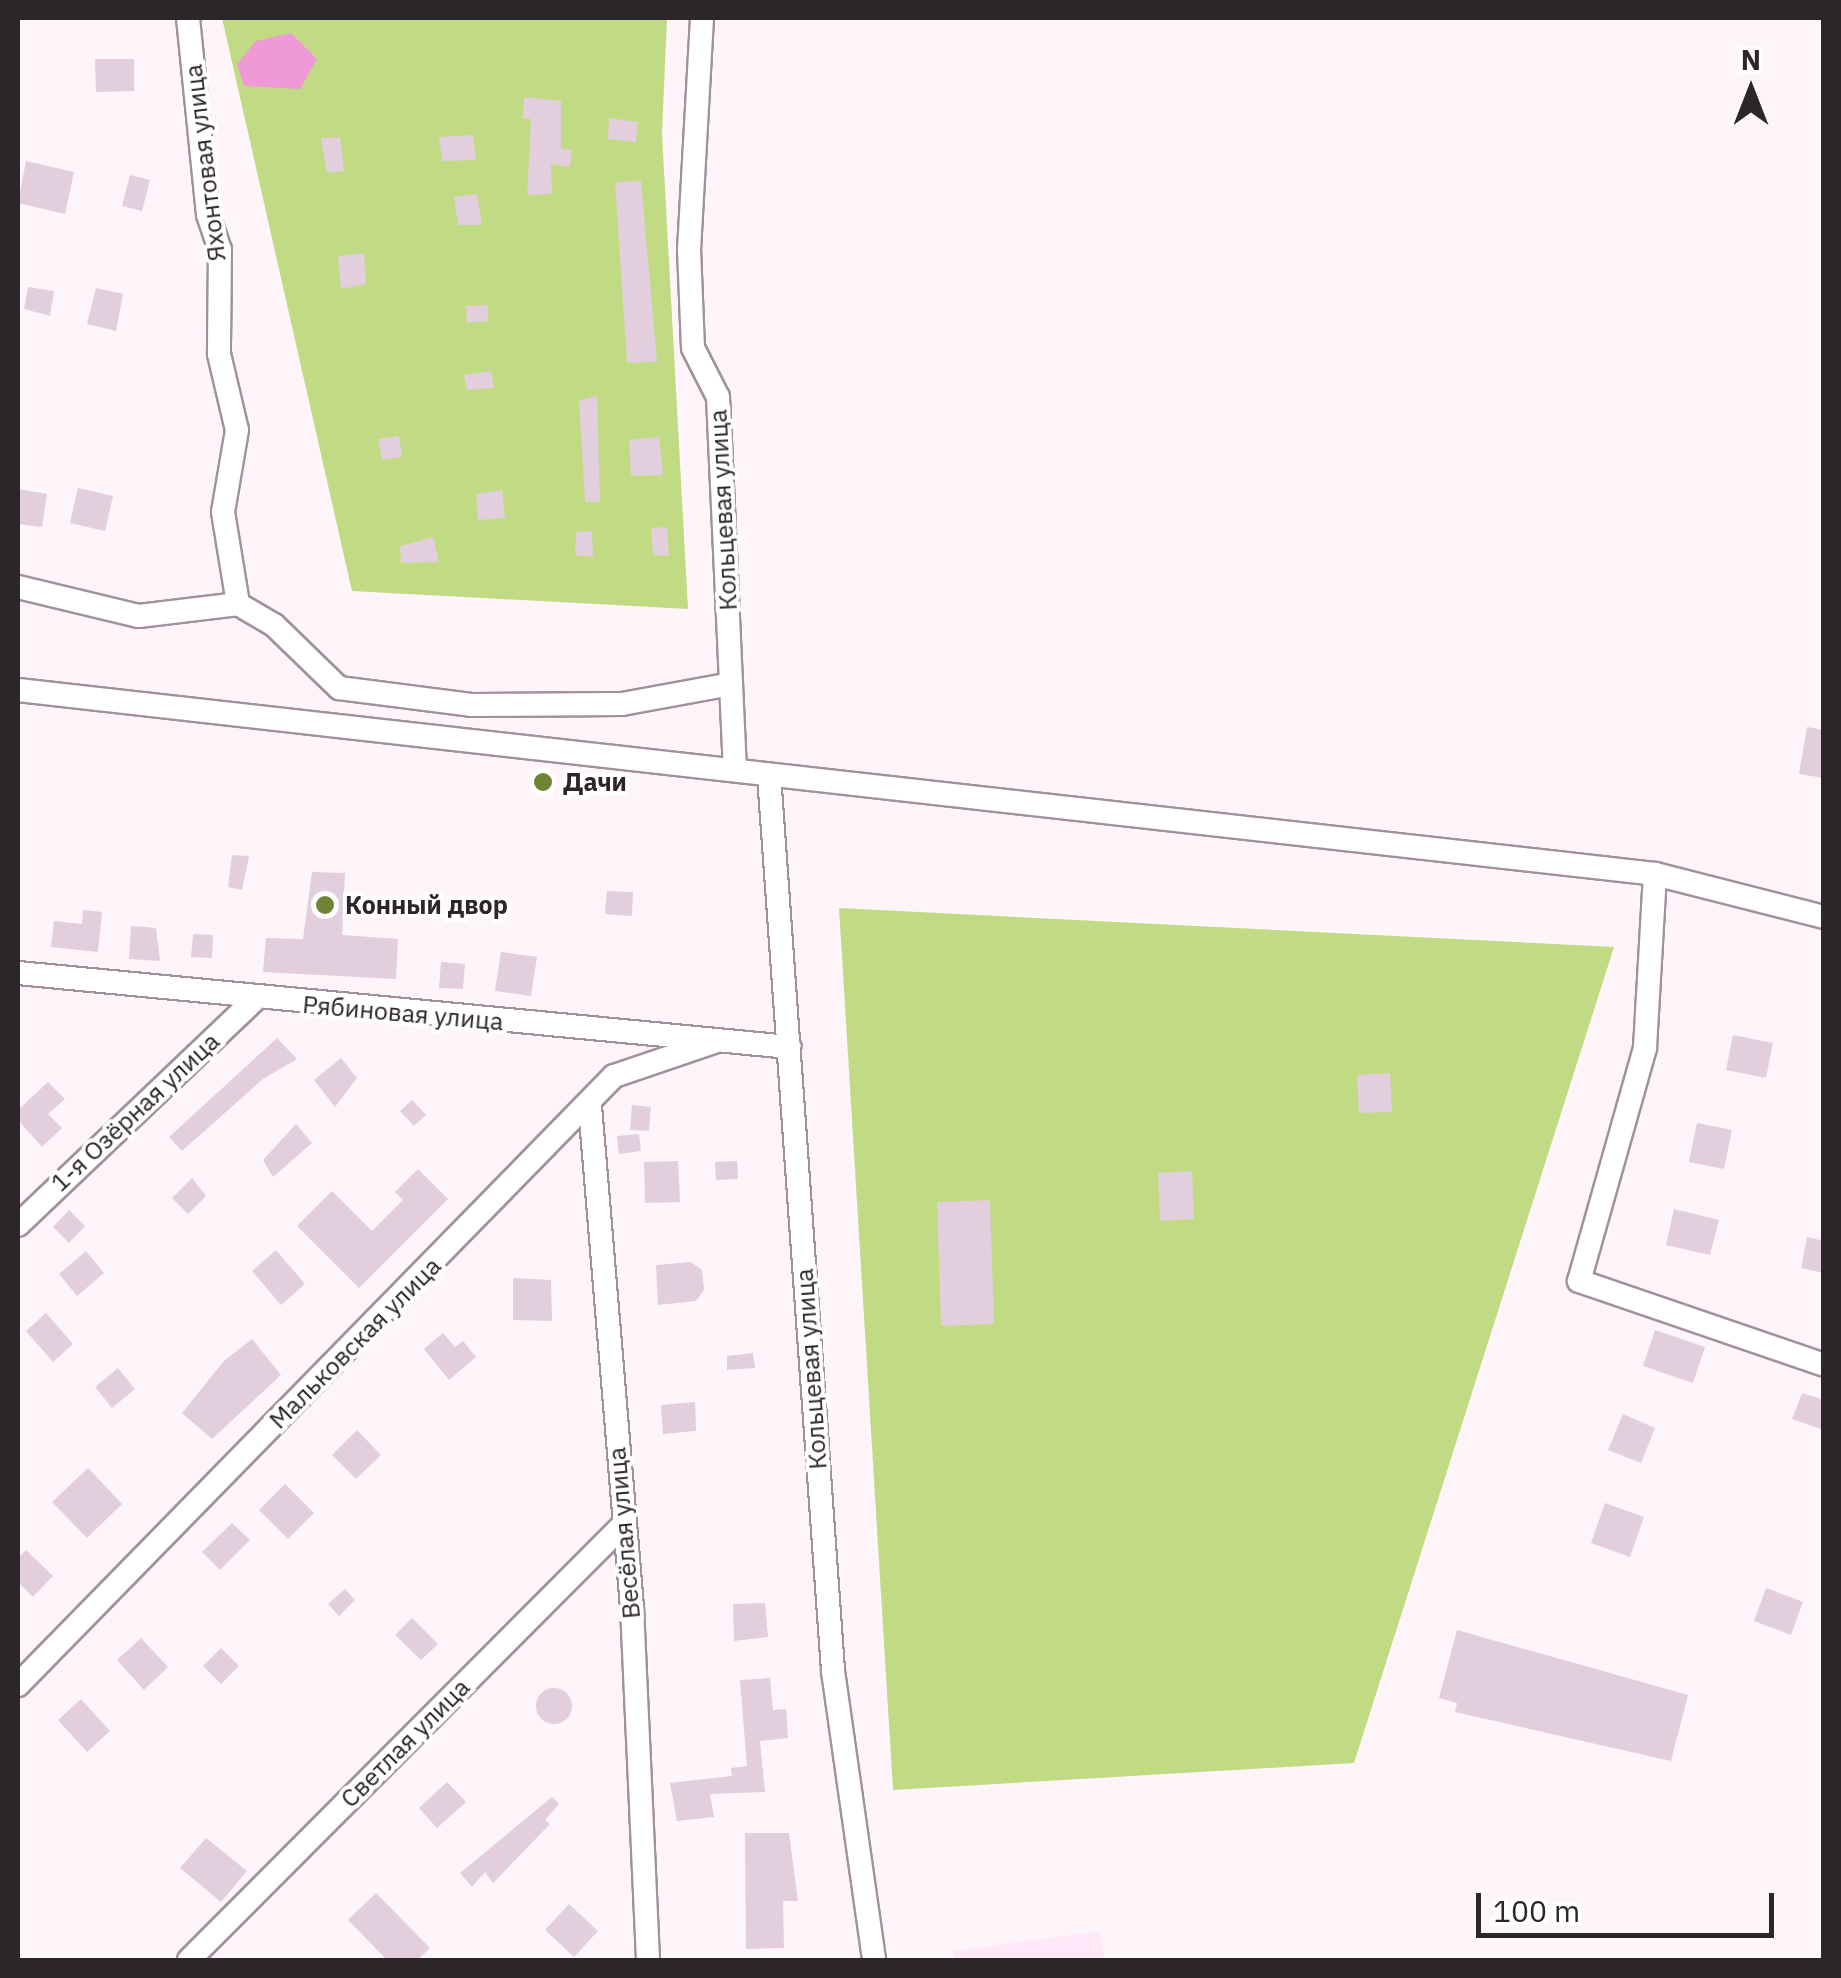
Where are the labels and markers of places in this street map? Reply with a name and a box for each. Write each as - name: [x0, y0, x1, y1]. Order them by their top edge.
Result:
- place label: Дачи: [563, 767, 627, 797]
- marker: Дачи: [532, 771, 554, 793]
- place label: Конный двор: [345, 890, 508, 920]
- marker: Конный двор: [314, 894, 336, 916]

